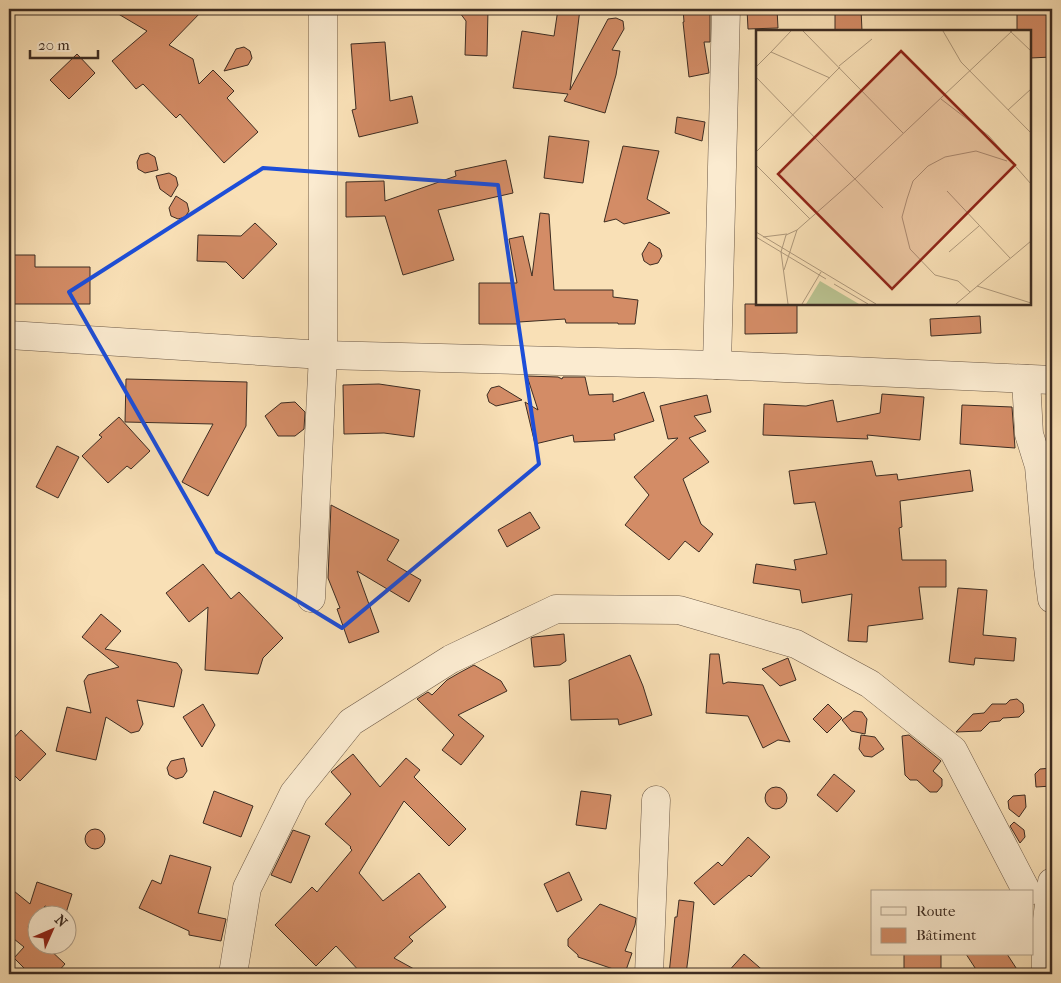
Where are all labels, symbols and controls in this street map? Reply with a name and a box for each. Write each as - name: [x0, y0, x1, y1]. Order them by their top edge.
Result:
- scale bar: [30, 28, 98, 60]
- inset map: [756, 30, 1031, 305]
- text: 20 m: [38, 36, 70, 54]
- legend: [871, 890, 1034, 956]
- text: Route: [916, 902, 956, 920]
- north arrow: [28, 906, 78, 956]
- text: N: [51, 911, 71, 931]
- text: Bâtiment: [916, 926, 977, 944]

